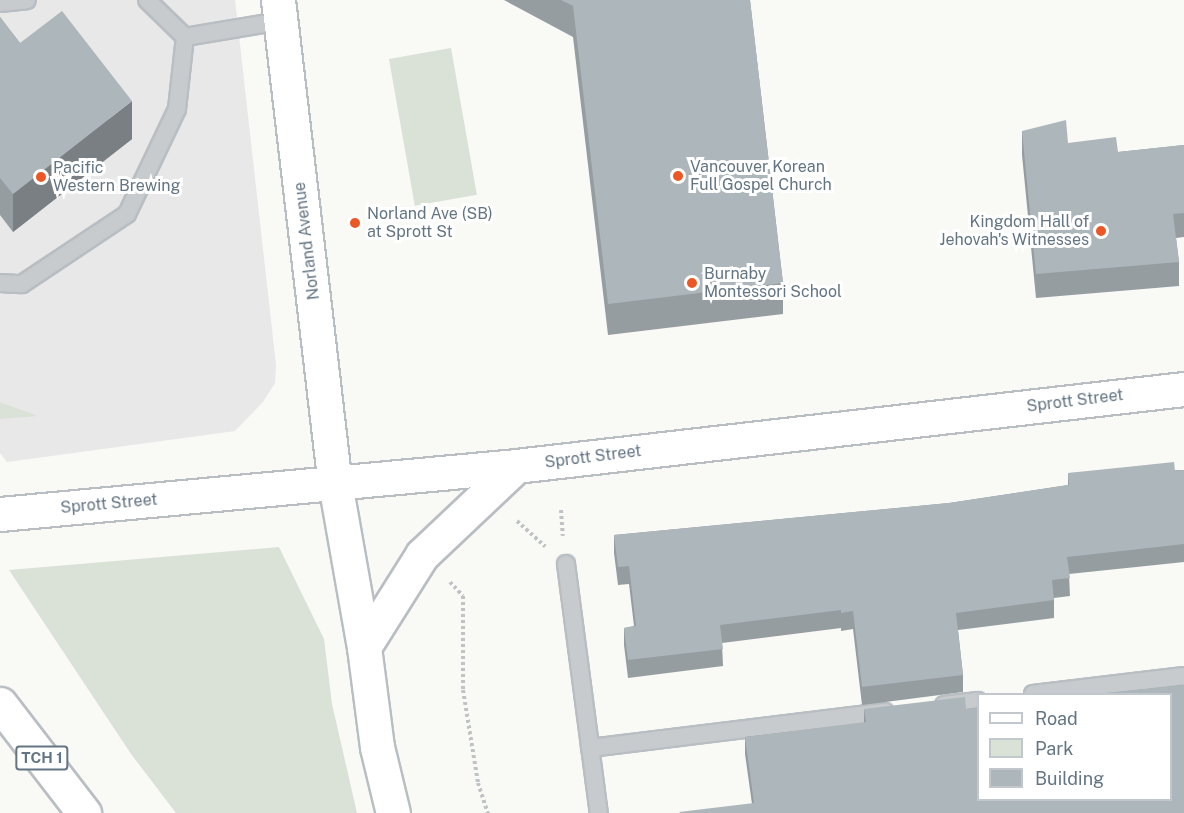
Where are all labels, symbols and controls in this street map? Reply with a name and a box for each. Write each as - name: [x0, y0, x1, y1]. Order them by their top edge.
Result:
- place label: Vancouver Korean Full Gospel Church: [690, 157, 832, 195]
- place label: Pacific Western Brewing: [53, 158, 180, 196]
- marker: Vancouver Korean Full Gospel Church: [671, 169, 685, 183]
- marker: Pacific Western Brewing: [34, 170, 48, 184]
- street label: Norland Avenue: [290, 181, 324, 301]
- place label: Norland Ave (SB) at Sprott St: [367, 204, 493, 242]
- place label: Kingdom Hall of Jehovah's Witnesses: [939, 212, 1089, 250]
- marker: Norland Ave (SB) at Sprott St: [348, 216, 362, 230]
- marker: Kingdom Hall of Jehovah's Witnesses: [1094, 224, 1108, 238]
- place label: Burnaby Montessori School: [704, 264, 842, 302]
- marker: Burnaby Montessori School: [685, 276, 699, 290]
- street label: Sprott Street: [1026, 386, 1124, 416]
- street label: Sprott Street: [544, 442, 642, 472]
- street label: Sprott Street: [60, 490, 158, 518]
- legend: [977, 693, 1172, 801]
- text: Road: [1035, 708, 1078, 729]
- text: Park: [1035, 738, 1073, 759]
- road number: TCH 1: [15, 746, 69, 770]
- text: Building: [1035, 768, 1104, 789]

